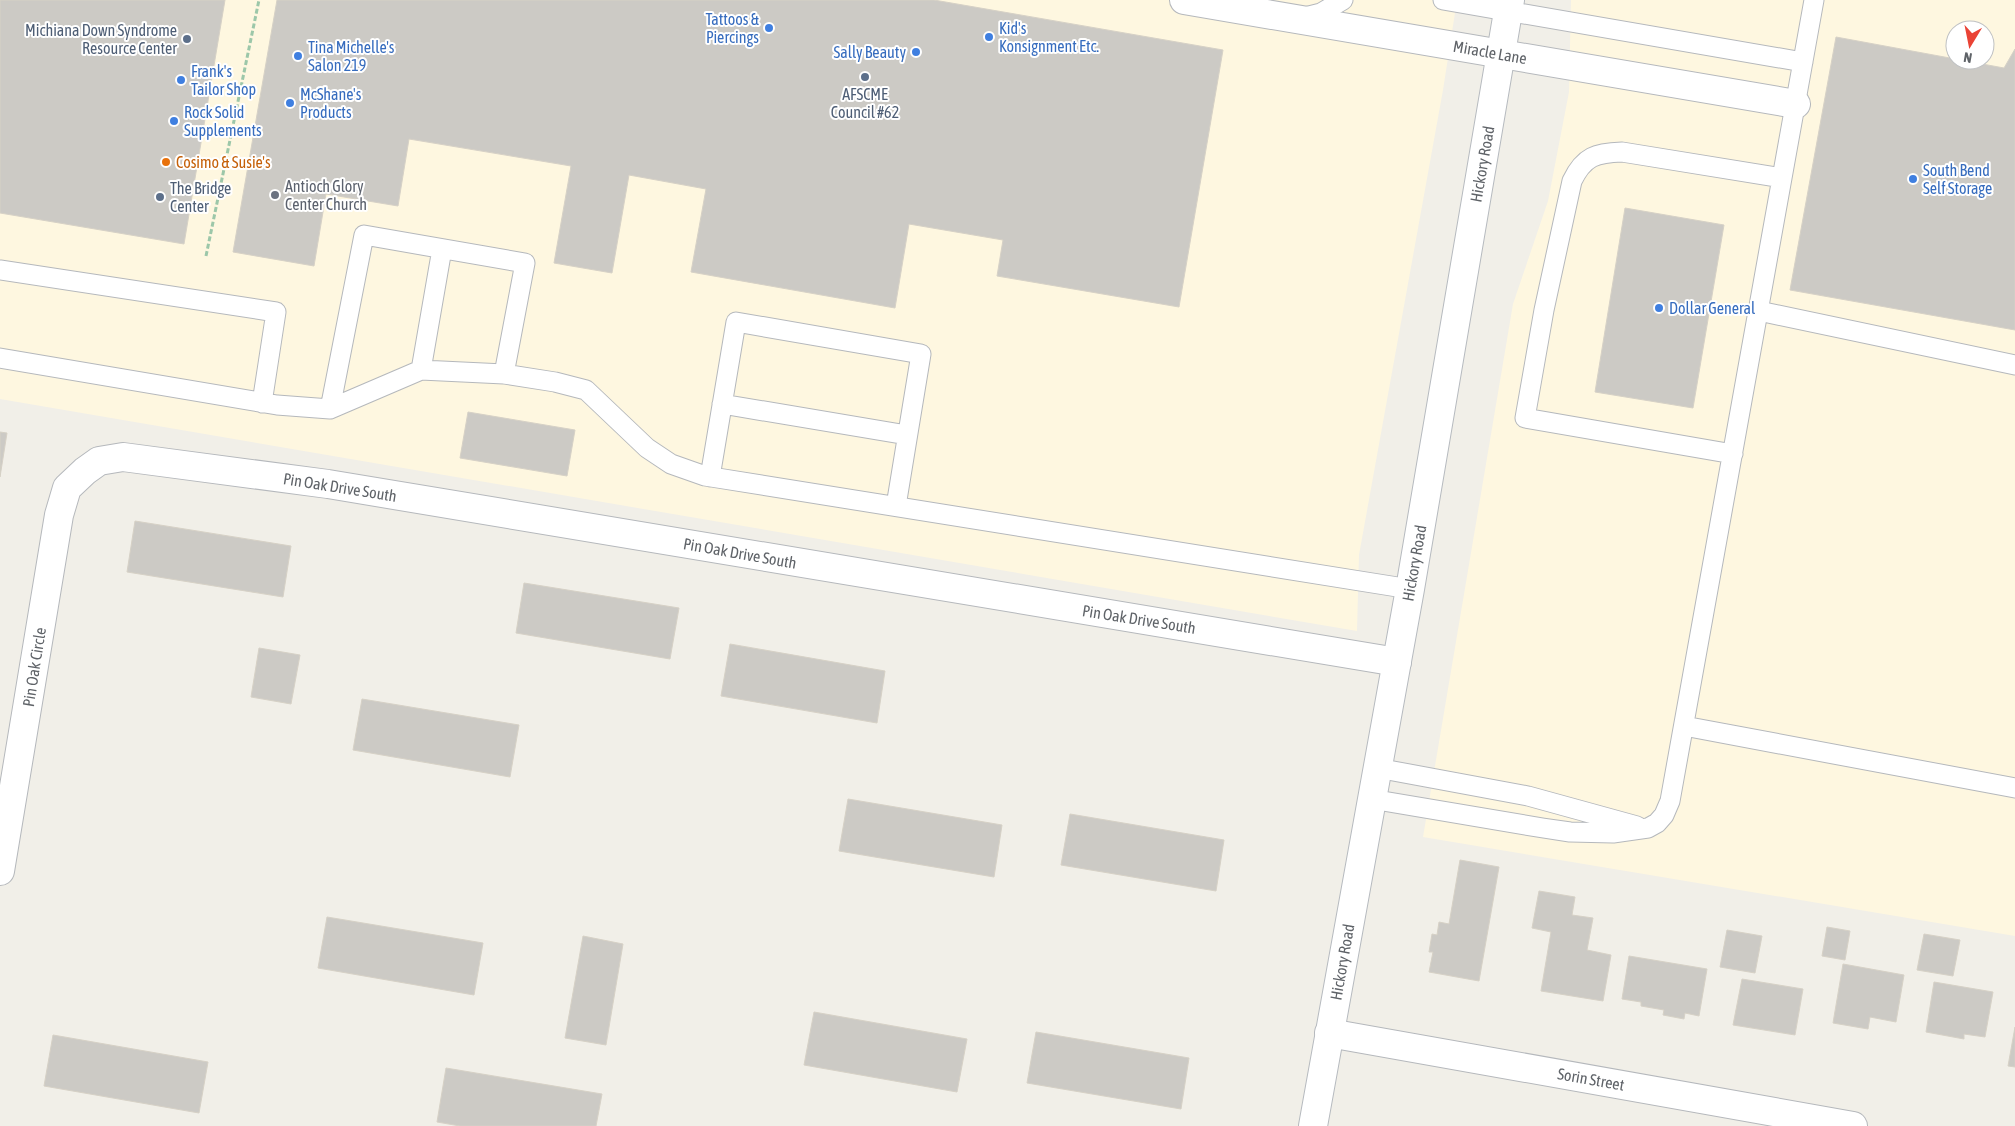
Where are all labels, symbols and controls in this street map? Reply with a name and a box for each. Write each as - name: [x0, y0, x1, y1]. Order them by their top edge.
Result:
- place label: Tattoos & Piercings: [705, 10, 760, 47]
- place label: Kid's Konsignment Etc.: [999, 19, 1099, 56]
- north arrow: [1945, 20, 1995, 70]
- place label: Michiana Down Syndrome Resource Center: [25, 21, 177, 57]
- marker: Tattoos & Piercings: [763, 22, 775, 34]
- marker: Kid's Konsignment Etc.: [983, 31, 995, 43]
- marker: Michiana Down Syndrome Resource Center: [181, 33, 193, 45]
- street label: Miracle Lane: [1452, 37, 1528, 67]
- place label: Tina Michelle's Salon 219: [308, 38, 395, 74]
- place label: Sally Beauty: [834, 43, 906, 62]
- marker: Sally Beauty: [910, 46, 922, 58]
- text: N: [1962, 49, 1973, 66]
- marker: Tina Michelle's Salon 219: [292, 50, 304, 62]
- place label: Frank's Tailor Shop: [191, 62, 256, 99]
- marker: AFSCME Council #62: [859, 71, 871, 83]
- marker: Frank's Tailor Shop: [175, 74, 187, 86]
- place label: McShane's Products: [300, 85, 362, 121]
- place label: AFSCME Council #62: [831, 85, 899, 121]
- marker: McShane's Products: [284, 97, 296, 109]
- place label: Rock Solid Supplements: [184, 103, 262, 140]
- marker: Rock Solid Supplements: [168, 115, 180, 127]
- street label: Hickory Road: [1466, 124, 1499, 204]
- place label: Cosimo & Susie's: [176, 153, 271, 171]
- marker: Cosimo & Susie's: [160, 156, 172, 168]
- place label: South Bend Self Storage: [1923, 161, 1992, 198]
- marker: South Bend Self Storage: [1907, 173, 1919, 185]
- place label: Antioch Glory Center Church: [285, 177, 367, 213]
- place label: The Bridge Center: [170, 179, 231, 215]
- marker: Antioch Glory Center Church: [269, 189, 281, 201]
- marker: The Bridge Center: [154, 191, 166, 203]
- place label: Dollar General: [1669, 299, 1756, 317]
- marker: Dollar General: [1653, 302, 1665, 314]
- street label: Pin Oak Drive South: [282, 469, 398, 505]
- street label: Hickory Road: [1398, 523, 1431, 603]
- street label: Pin Oak Drive South: [682, 534, 798, 572]
- street label: Pin Oak Drive South: [1081, 601, 1197, 637]
- street label: Pin Oak Circle: [19, 626, 49, 708]
- street label: Hickory Road: [1326, 922, 1359, 1002]
- street label: Sorin Street: [1556, 1064, 1626, 1094]

